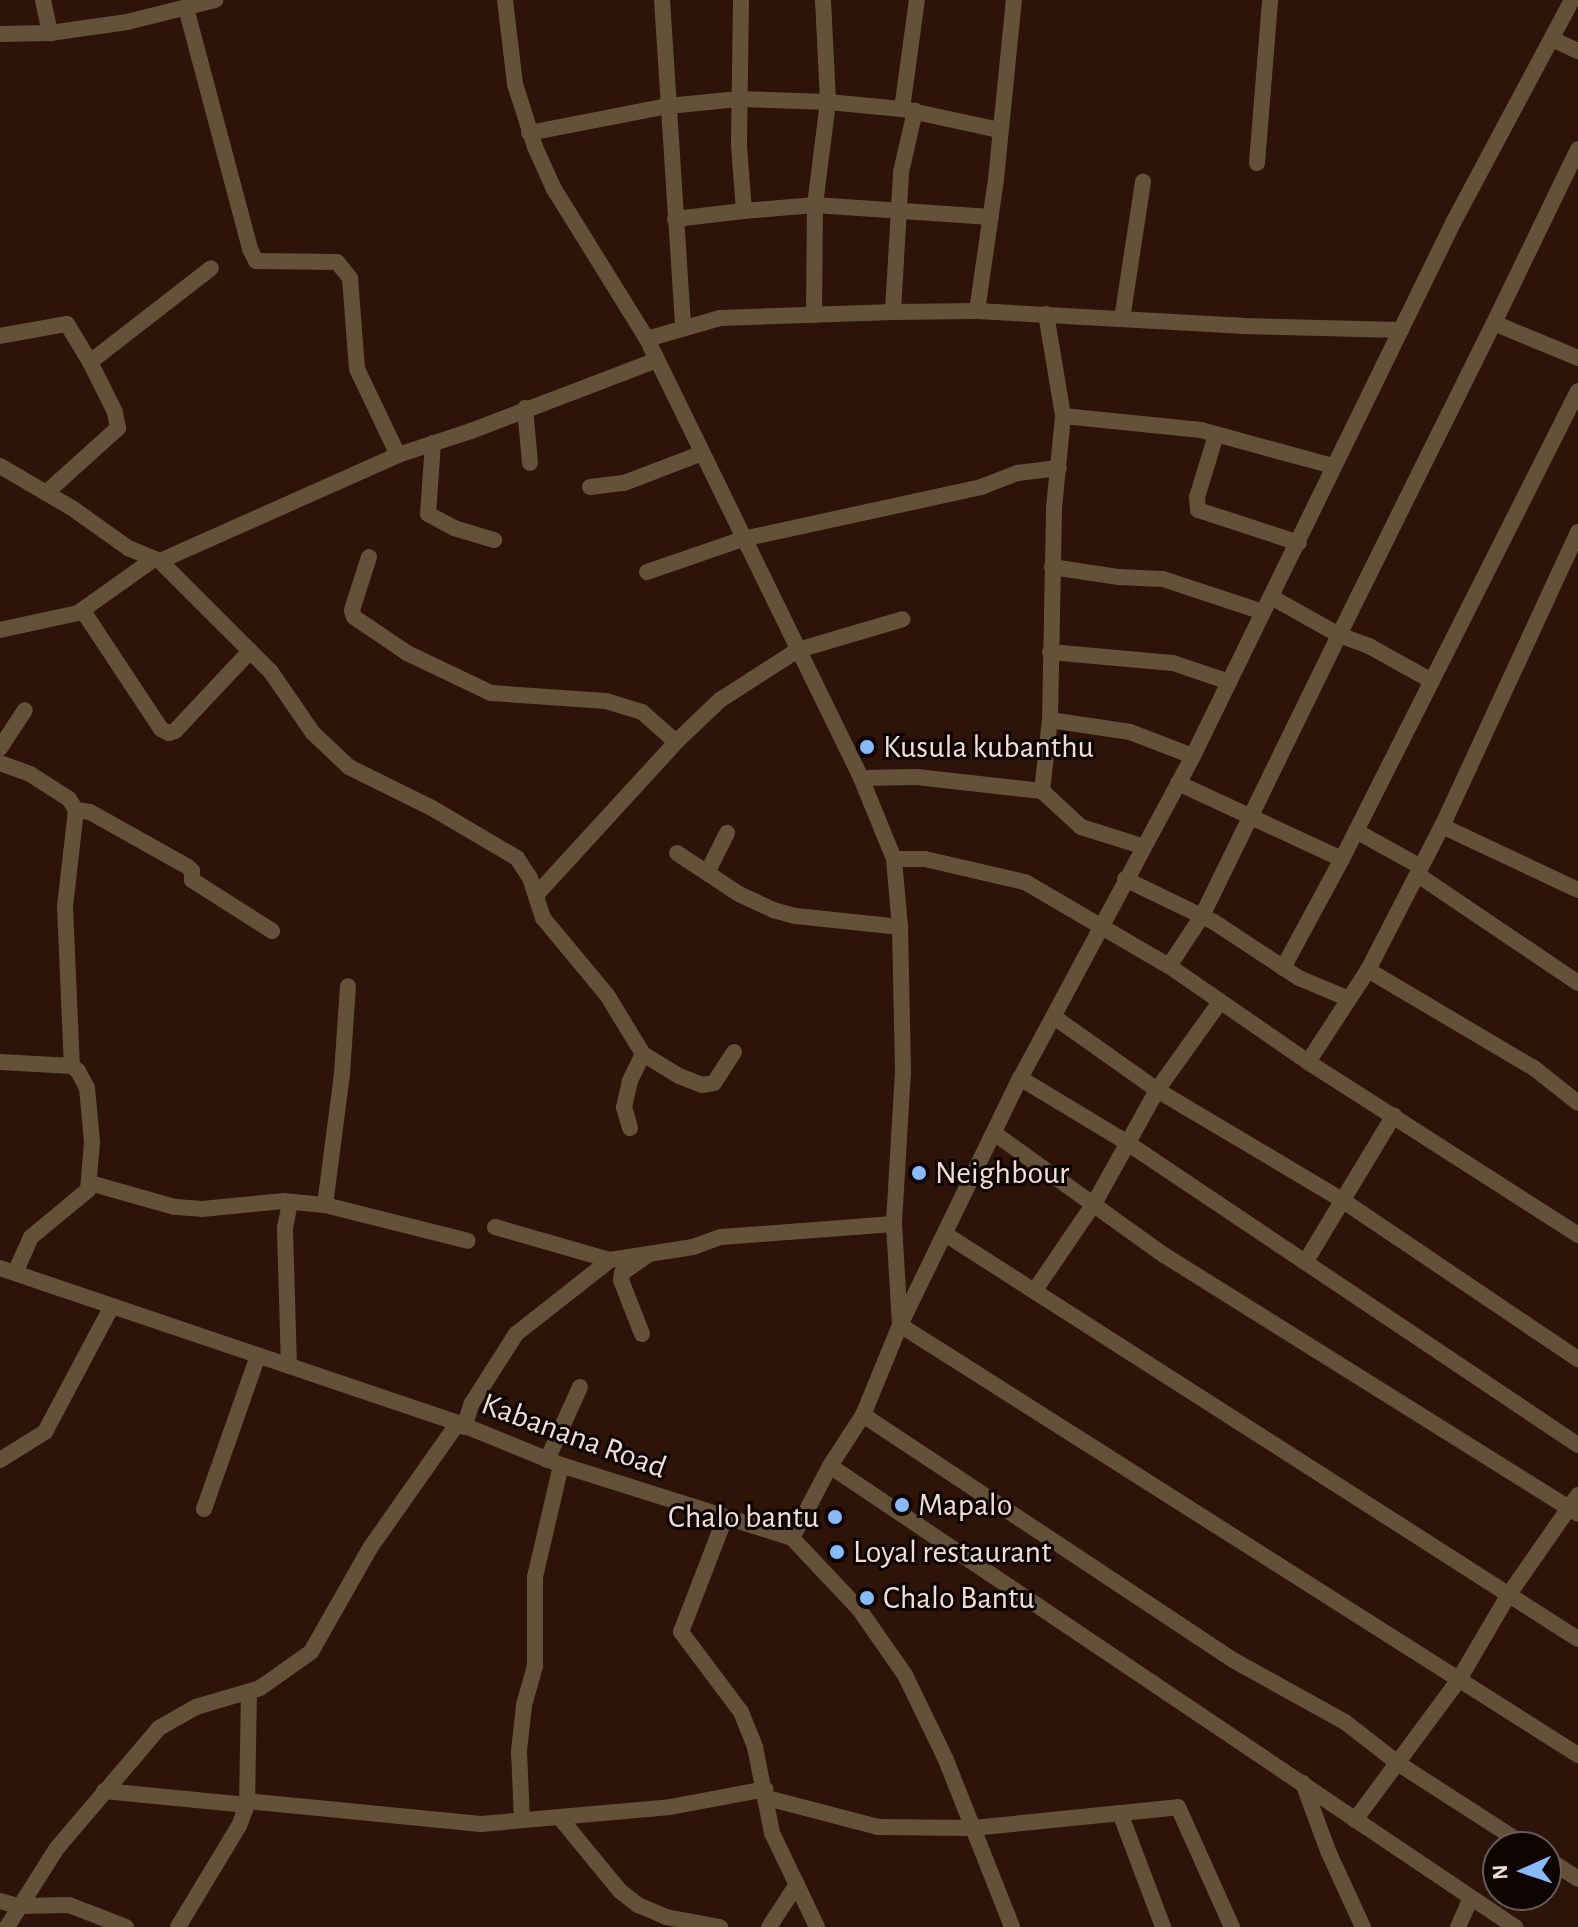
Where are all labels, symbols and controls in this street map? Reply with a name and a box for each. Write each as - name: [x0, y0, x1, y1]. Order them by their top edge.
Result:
- place label: Kusula kubanthu: [883, 728, 1094, 766]
- marker: Kusula kubanthu: [858, 738, 876, 756]
- place label: Neighbour: [935, 1154, 1069, 1192]
- marker: Neighbour: [910, 1164, 928, 1182]
- street label: Kabanana Road: [476, 1385, 672, 1487]
- place label: Mapalo: [918, 1486, 1012, 1524]
- marker: Mapalo: [893, 1496, 911, 1514]
- place label: Chalo bantu: [668, 1498, 819, 1536]
- marker: Chalo bantu: [826, 1508, 844, 1526]
- place label: Loyal restaurant: [853, 1533, 1051, 1571]
- marker: Loyal restaurant: [828, 1543, 846, 1561]
- place label: Chalo Bantu: [883, 1579, 1035, 1617]
- marker: Chalo Bantu: [858, 1589, 876, 1607]
- north arrow: [1482, 1831, 1562, 1911]
- text: N: [1489, 1864, 1511, 1880]

